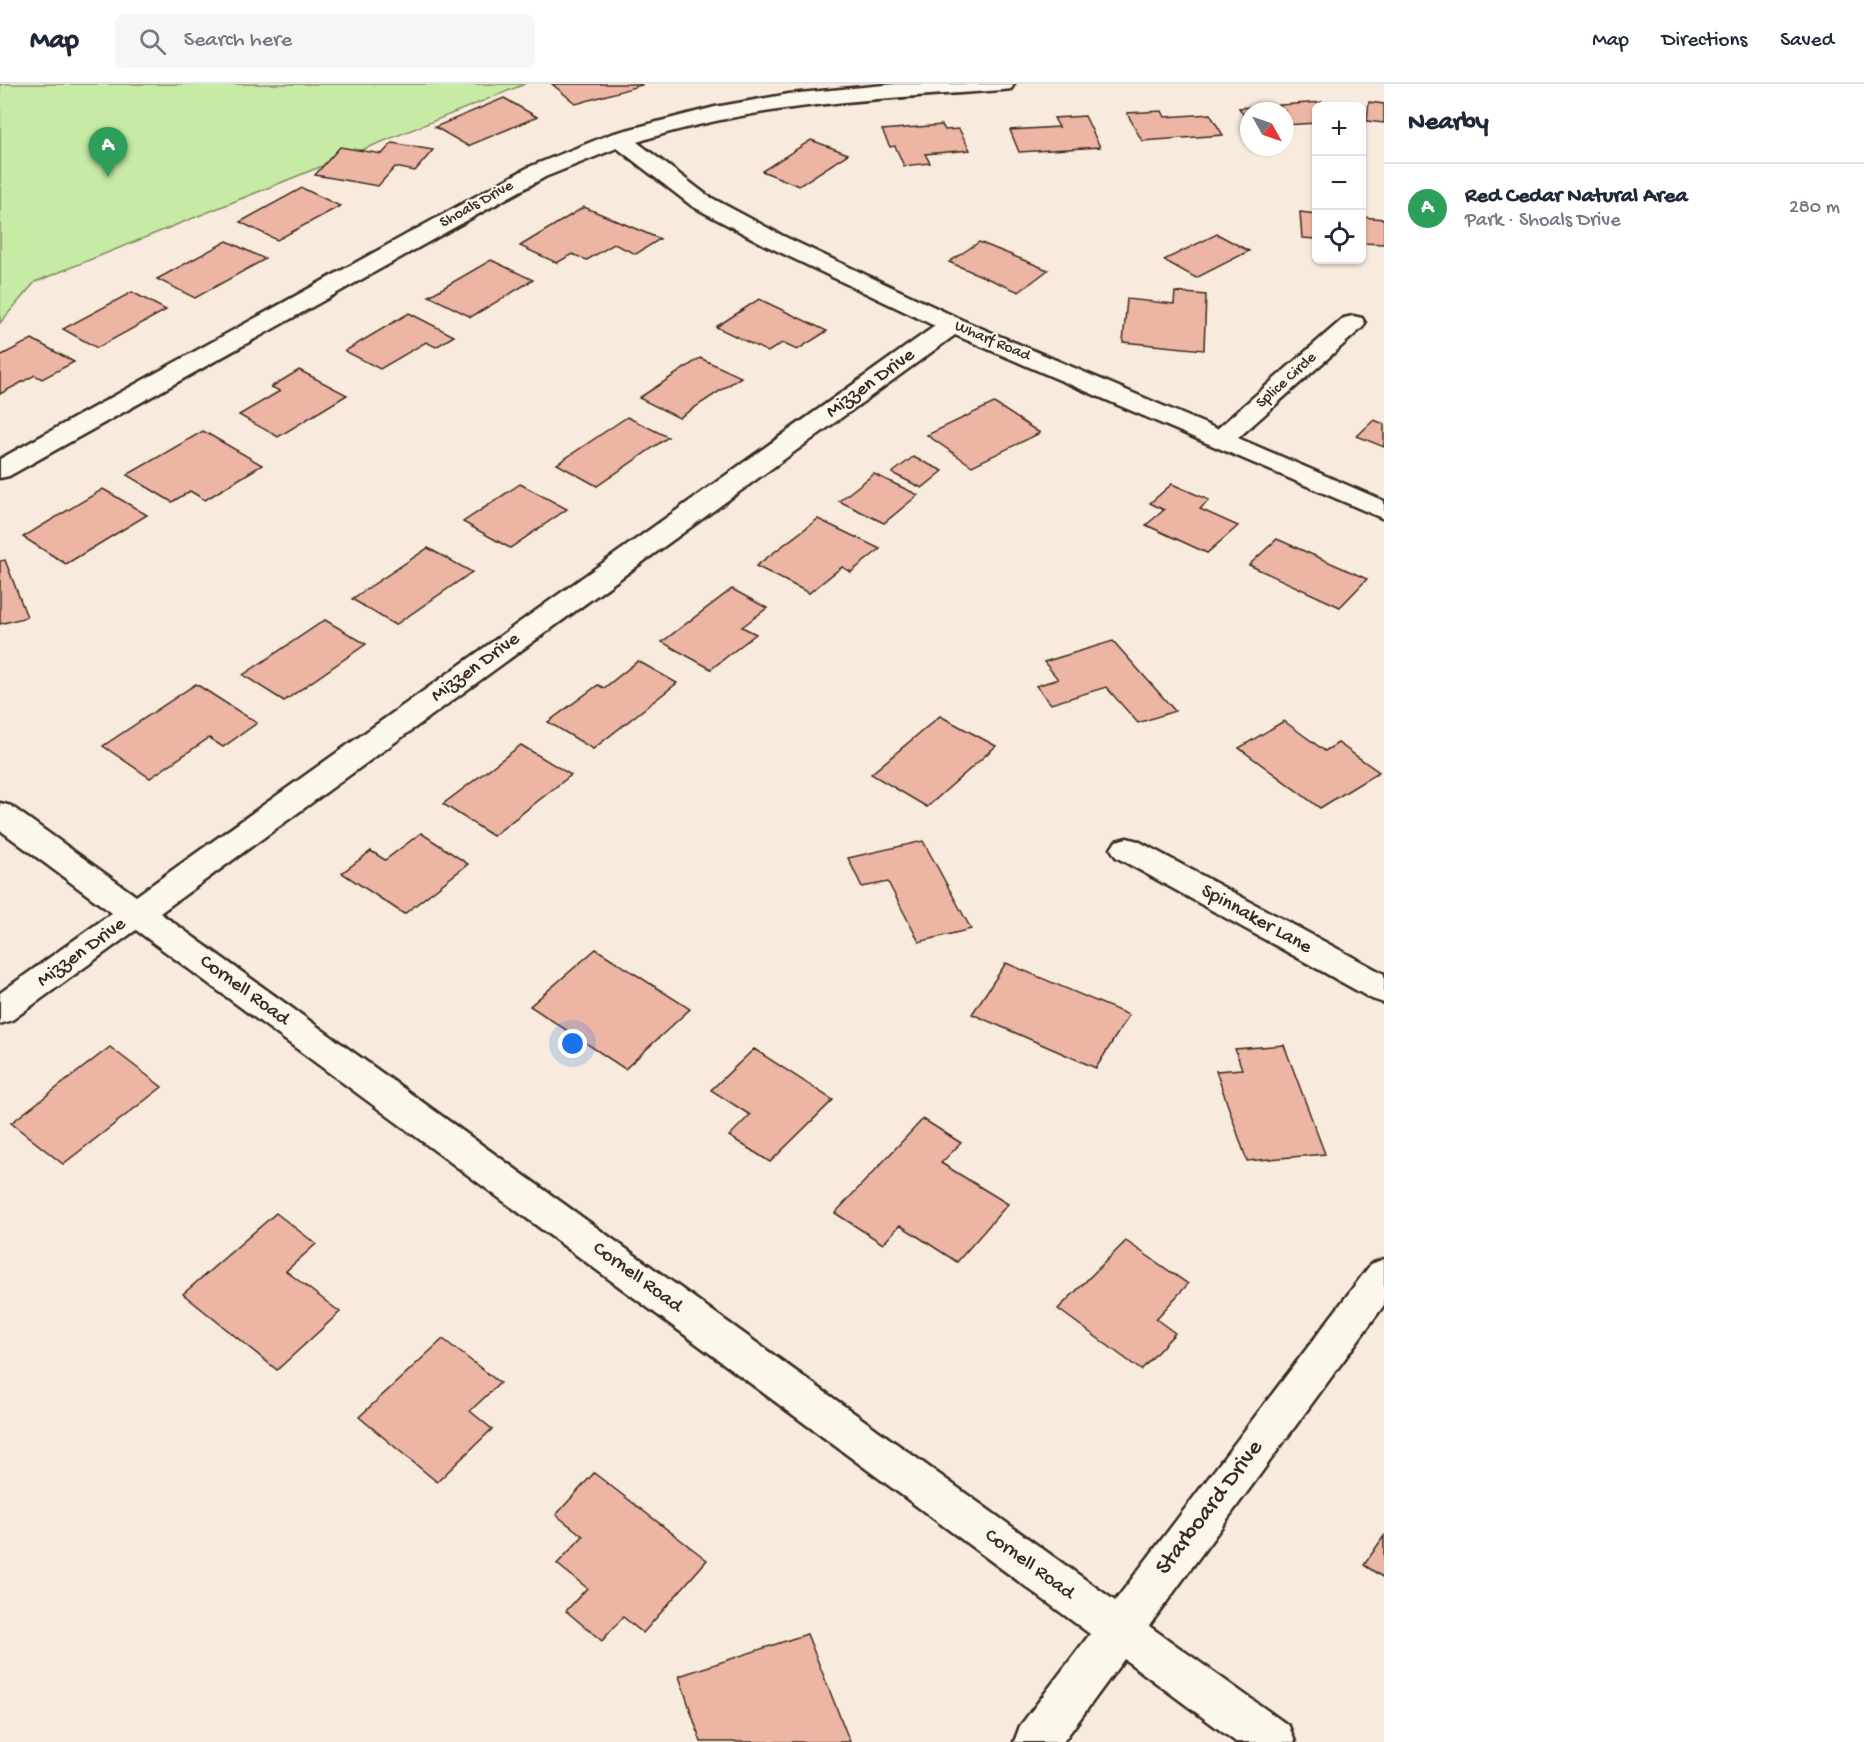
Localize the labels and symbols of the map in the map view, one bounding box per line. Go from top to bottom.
north arrow [1240,102,1294,156]
pin: A [88,128,128,177]
street label: Shoals Drive [437,177,518,233]
street label: Wharf Road [951,318,1034,367]
street label: Mizzen Drive [822,344,920,424]
street label: Splice Circle [1253,348,1322,413]
street label: Mizzen Drive [427,628,525,708]
street label: Spinnaker Lane [1197,880,1316,960]
street label: Mizzen Drive [33,913,131,993]
street label: Cornell Road [195,951,295,1033]
your location [558,1029,587,1058]
street label: Cornell Road [588,1238,688,1320]
street label: Starboard Drive [1150,1434,1271,1581]
street label: Cornell Road [980,1525,1080,1607]

